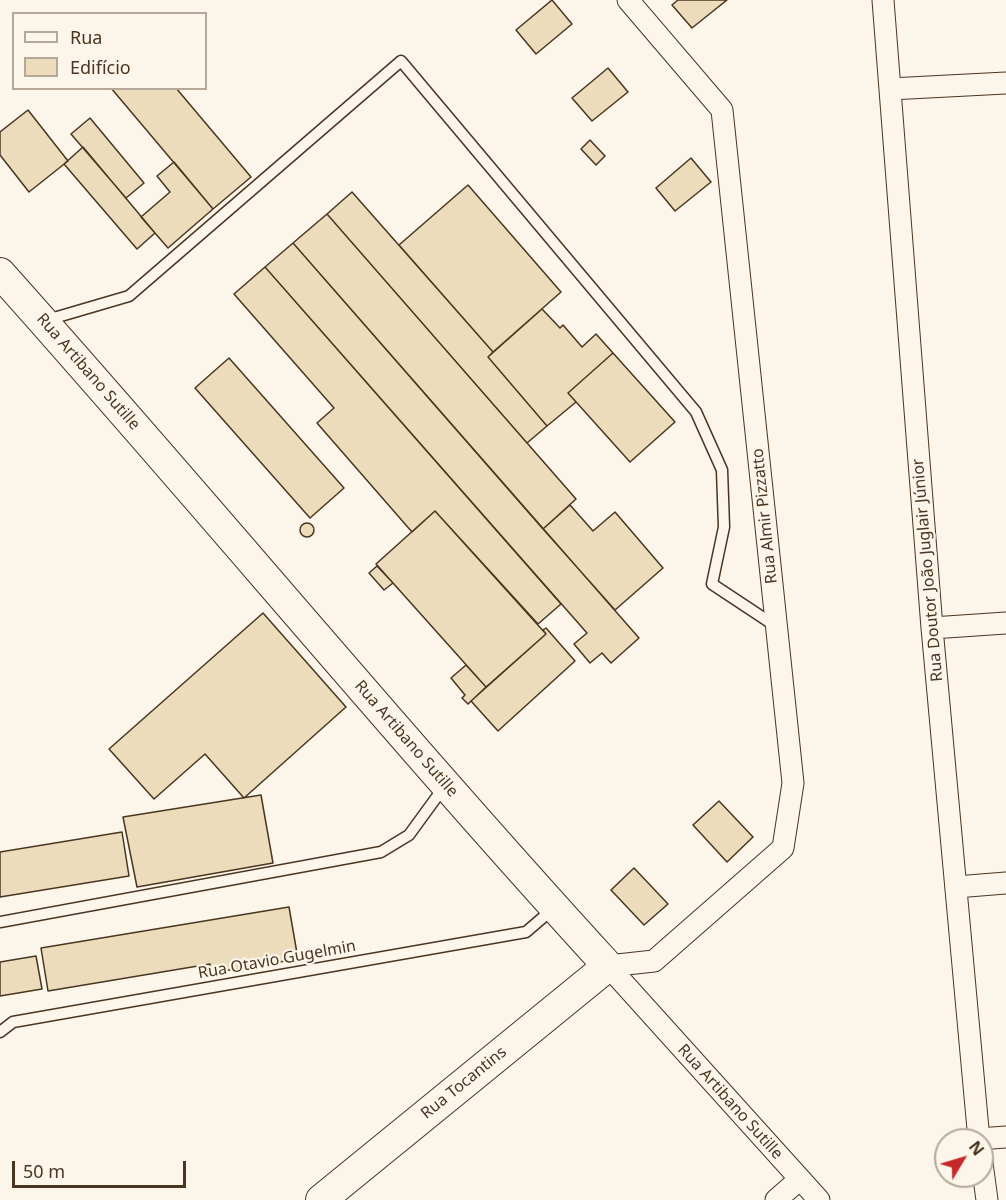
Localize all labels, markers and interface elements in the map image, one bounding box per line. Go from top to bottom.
legend [12,12,207,90]
text: Rua [70,25,102,49]
text: Edifício [70,55,131,79]
street label: Rua Artibano Sutille [32,310,144,434]
street label: Rua Almir Pizzatto [748,447,782,585]
street label: Rua Doutor João Juglair Júnior [909,458,947,682]
street label: Rua Artibano Sutille [350,677,462,801]
street label: Rua Otavio Gugelmin [197,937,357,983]
street label: Rua Artibano Sutille [673,1041,787,1163]
street label: Rua Tocantins [417,1043,511,1123]
north arrow [934,1128,994,1188]
text: N [964,1136,989,1160]
scale bar [15,1149,189,1187]
text: 50 m [23,1159,65,1183]

